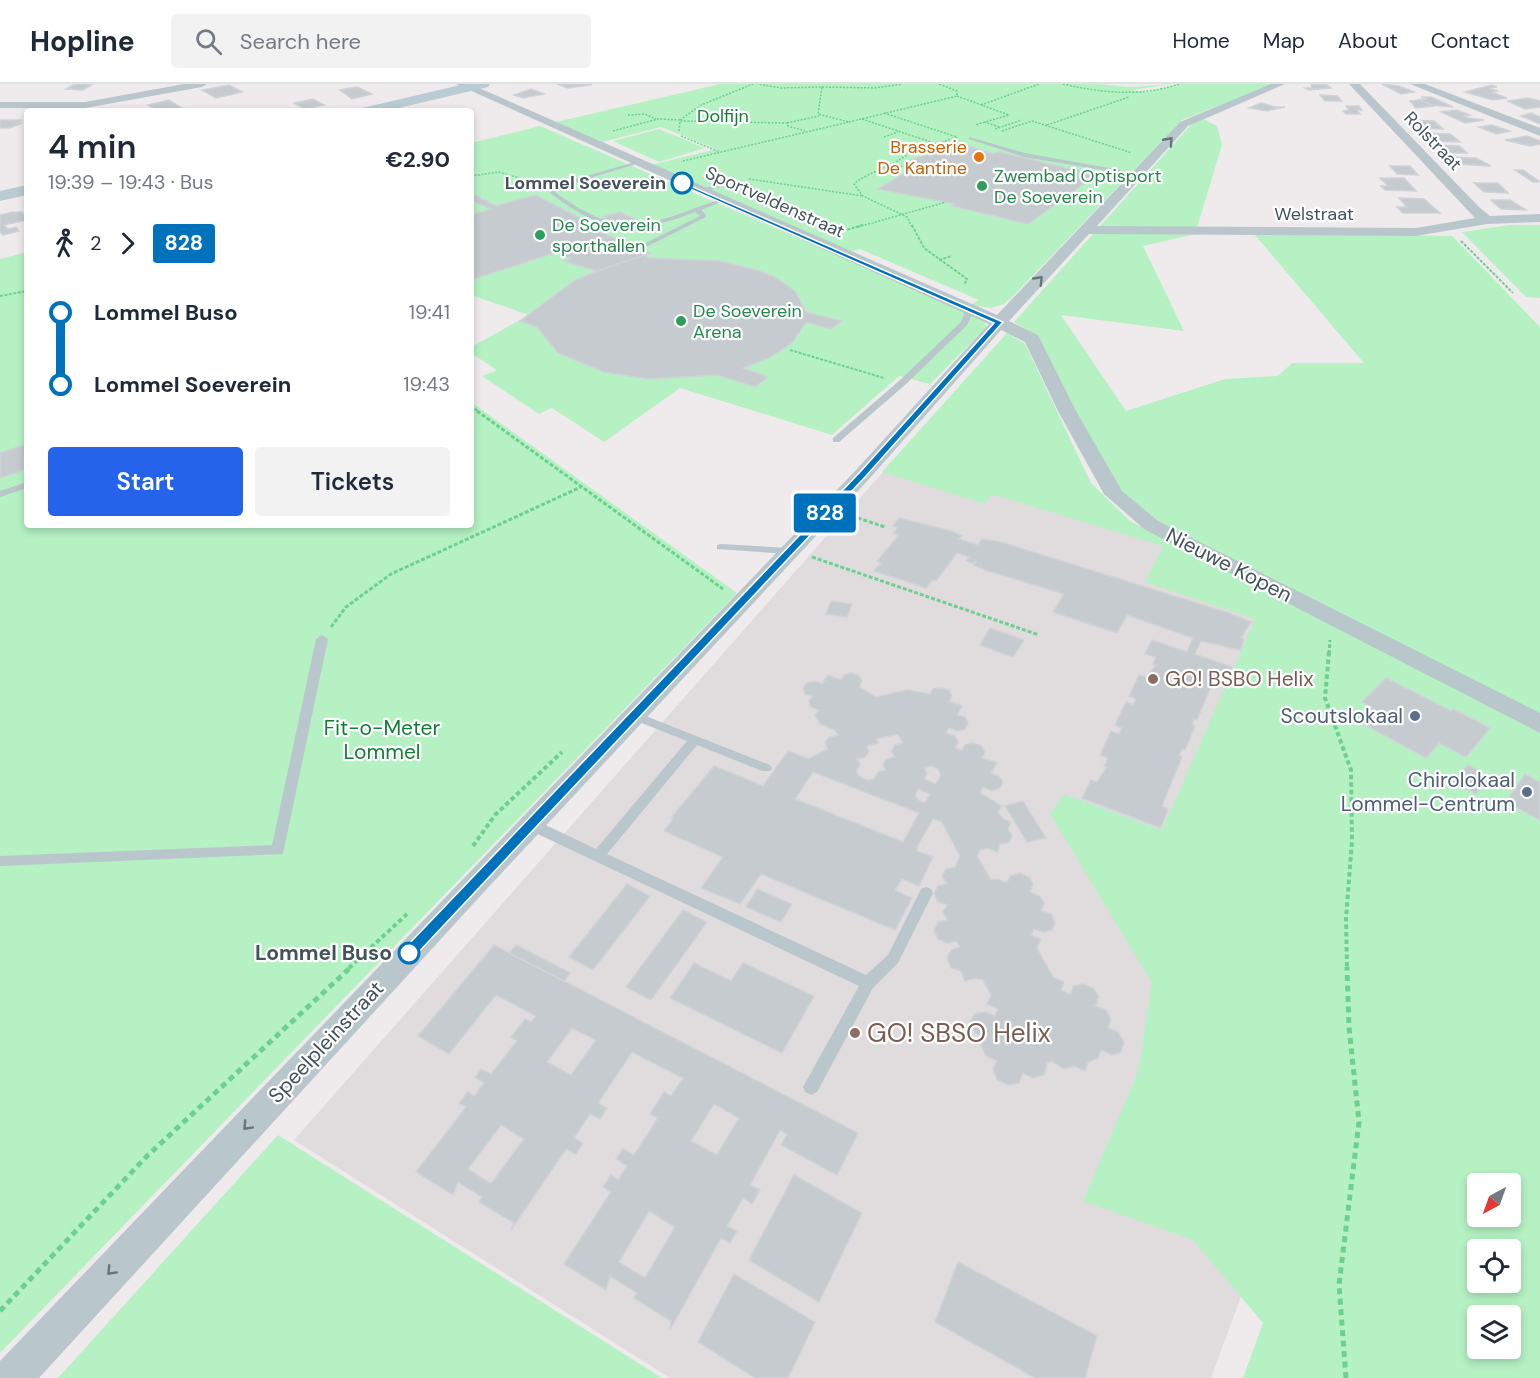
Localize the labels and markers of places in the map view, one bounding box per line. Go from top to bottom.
place label: Brasserie De Kantine [877,135,967,180]
marker: Brasserie De Kantine [972,150,986,164]
place label: Zwembad Optisport De Soeverein [994,164,1161,209]
place label: Lommel Soeverein [505,171,666,195]
marker: Lommel Soeverein [671,172,693,194]
marker: Zwembad Optisport De Soeverein [975,179,989,193]
place label: De Soeverein sporthallen [552,213,661,258]
marker: De Soeverein sporthallen [533,228,547,242]
place label: De Soeverein Arena [693,299,802,344]
marker: De Soeverein Arena [674,314,688,328]
place label: GO! BSBO Helix [1165,665,1314,693]
marker: GO! BSBO Helix [1146,672,1160,686]
place label: Scoutslokaal [1280,702,1403,730]
marker: Scoutslokaal [1408,709,1422,723]
place label: Chirolokaal Lommel-Centrum [1341,766,1515,818]
marker: Chirolokaal Lommel-Centrum [1520,785,1534,799]
place label: Lommel Buso [255,939,392,967]
marker: Lommel Buso [398,942,420,964]
place label: GO! SBSO Helix [867,1016,1051,1050]
marker: GO! SBSO Helix [848,1026,862,1040]

